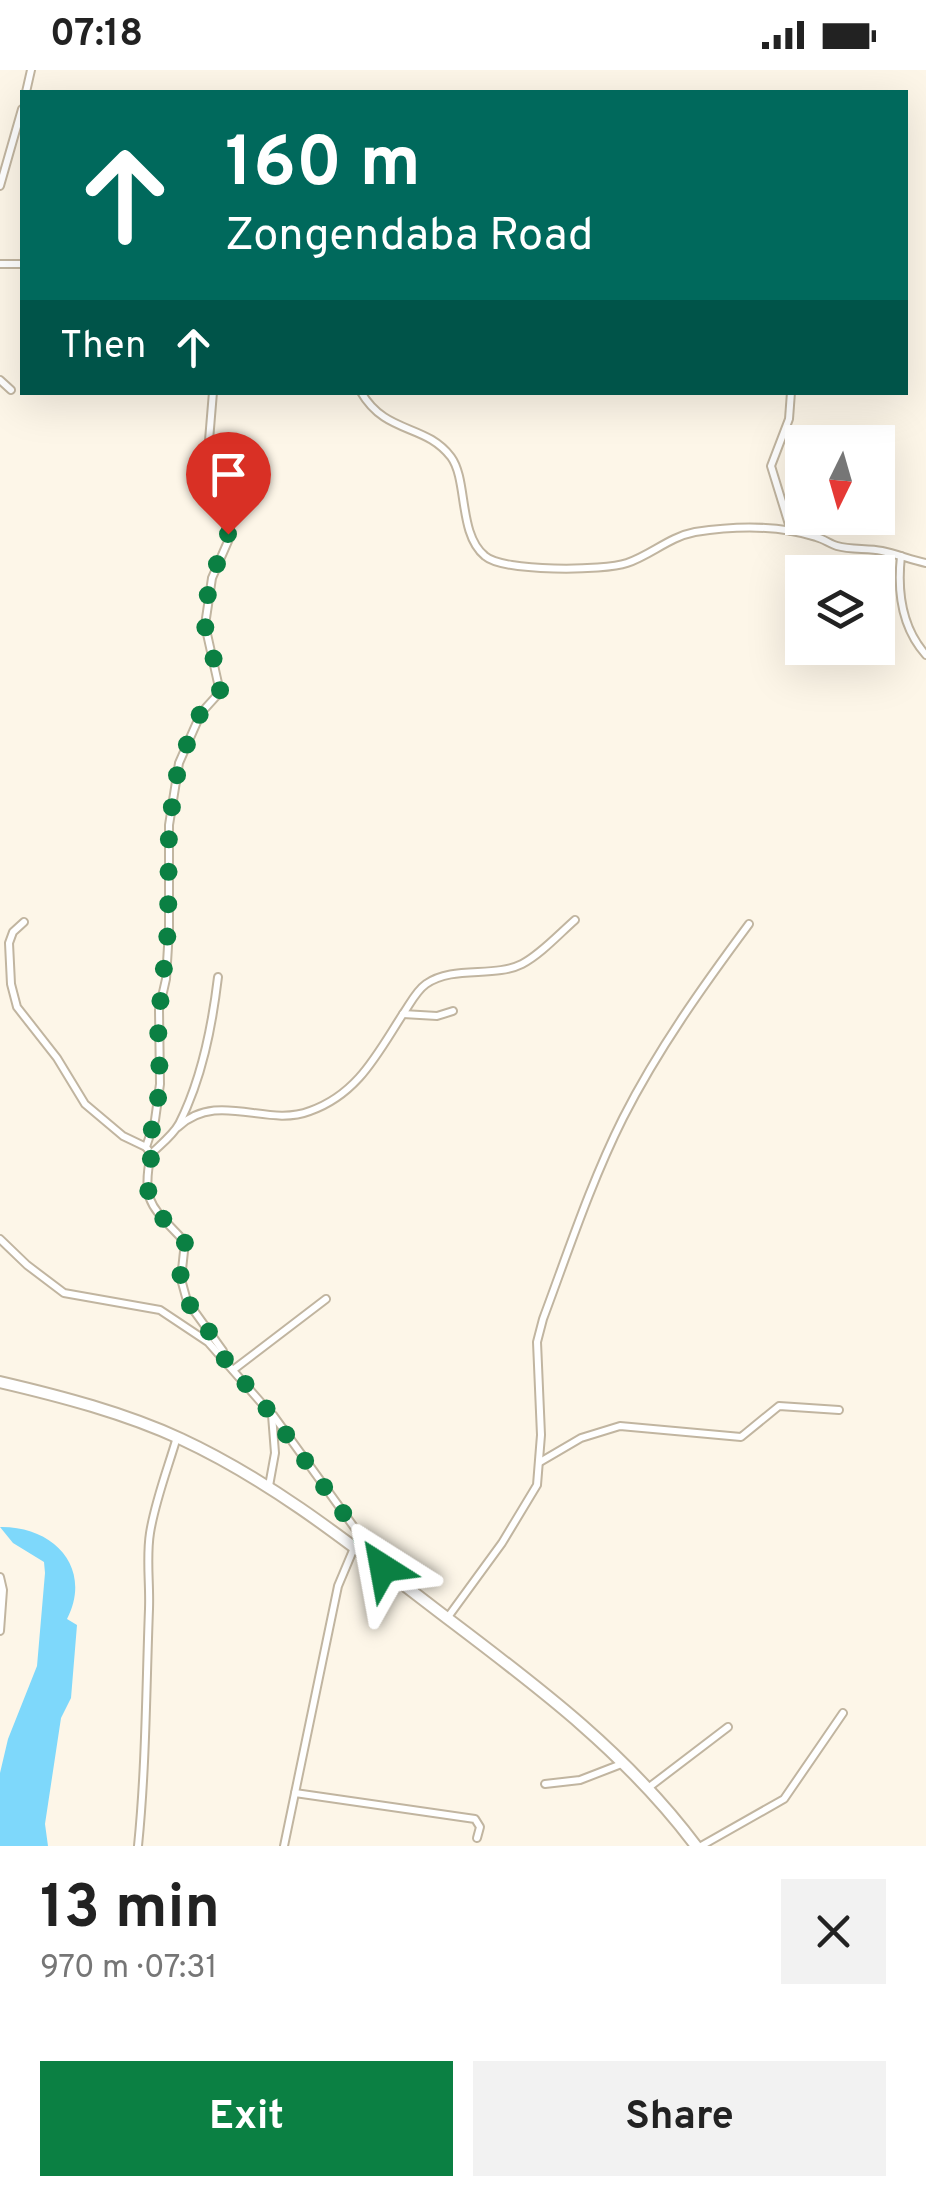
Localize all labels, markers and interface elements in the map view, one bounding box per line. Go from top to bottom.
text: 07:18 [50,11,143,60]
text: 160 m [225,122,421,211]
icon: ahead [60,130,190,260]
text: Zongendaba Road [225,209,593,266]
icon: ahead [166,320,221,375]
text: Then [60,323,146,372]
north arrow [785,425,895,535]
map controls [785,425,895,665]
pin [186,432,271,535]
icon: arrive [201,447,256,502]
button: layers [785,555,895,665]
position arrow [331,1516,435,1620]
text: 13 min [40,1873,220,1949]
button: close [781,1879,886,1984]
text: 970 m · 07:31 [40,1949,217,1989]
button: Exit [40,2061,453,2176]
button: Share [473,2061,886,2176]

